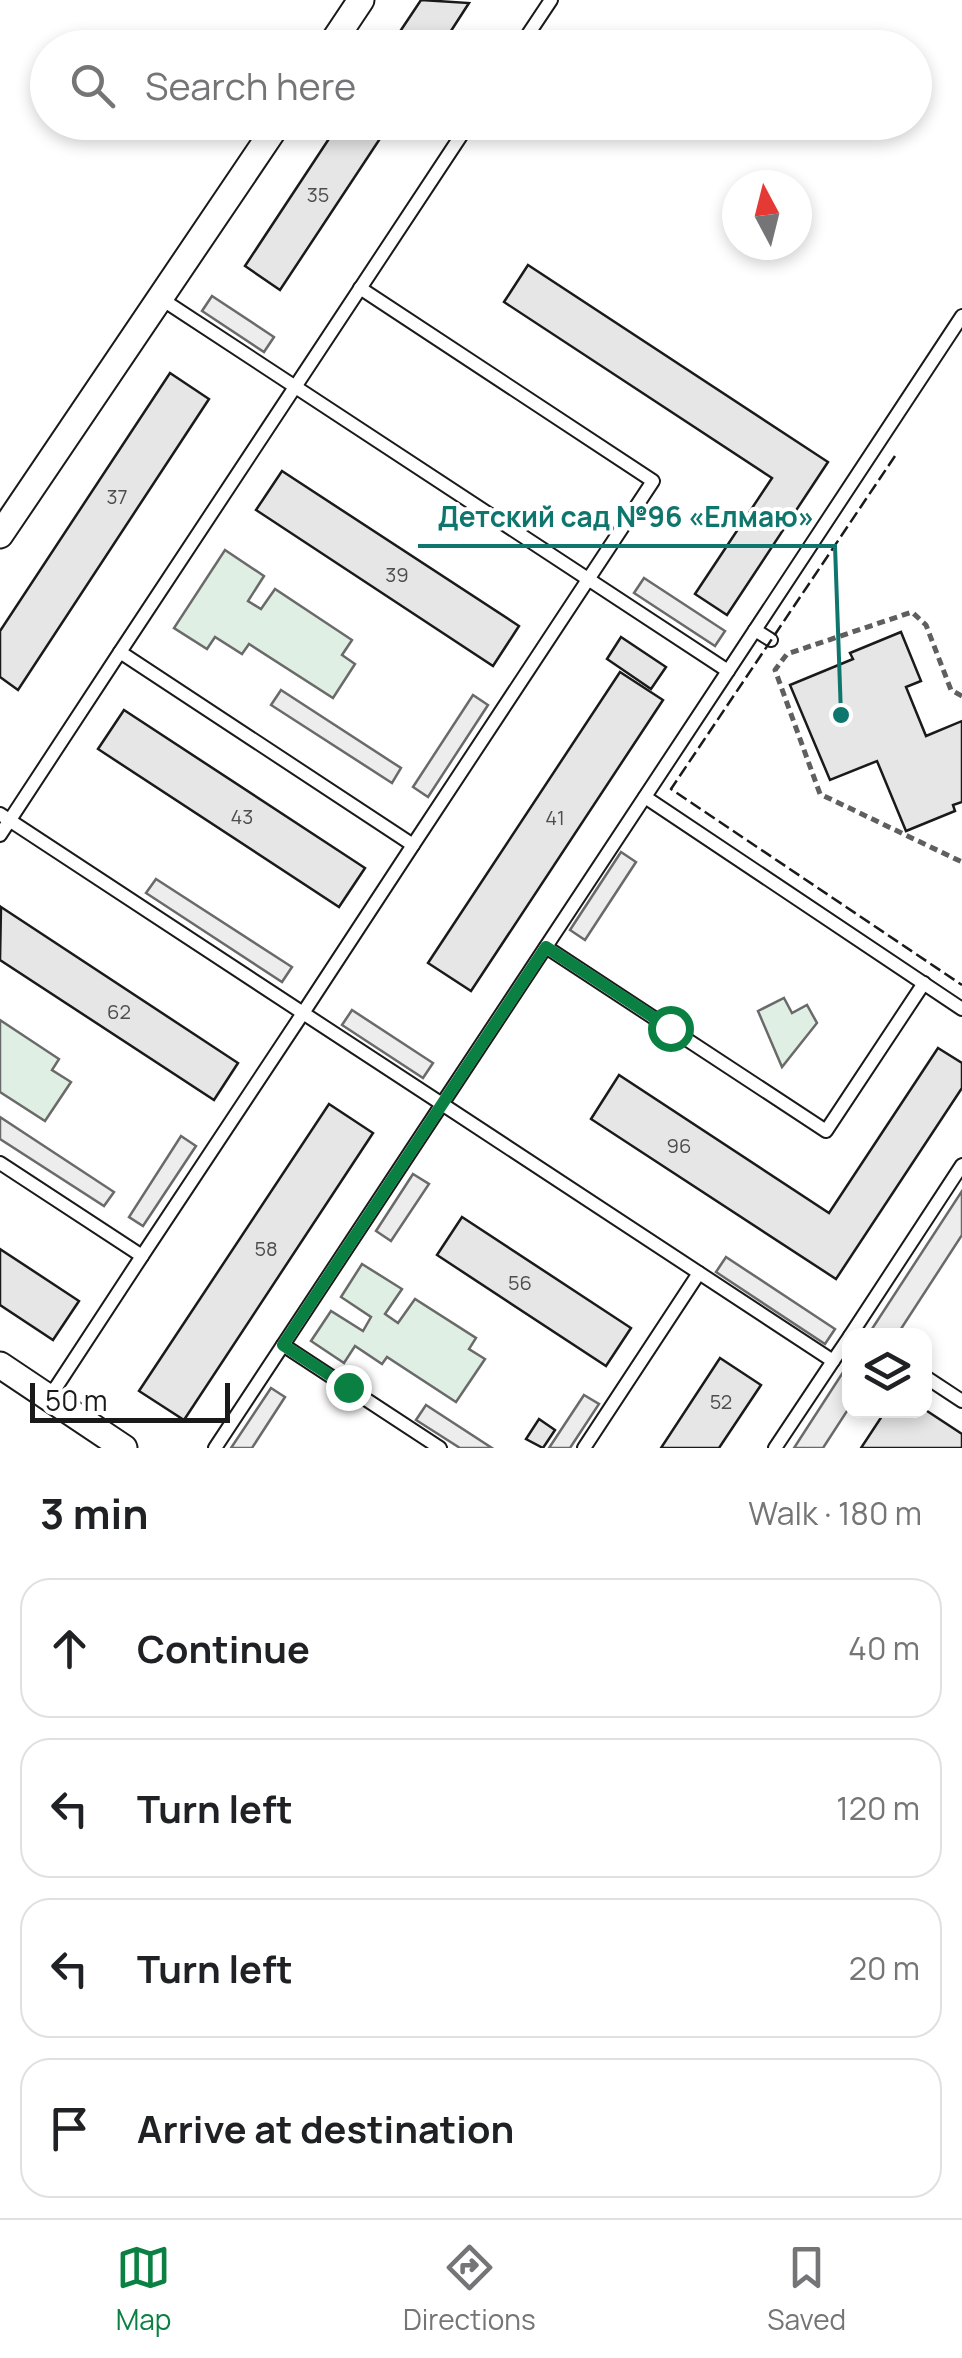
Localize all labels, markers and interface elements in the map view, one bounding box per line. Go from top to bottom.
search box [30,30,932,140]
icon: search [65,58,120,113]
text: Search here [145,59,356,111]
north arrow [722,170,812,260]
house number: 35 [307,181,329,208]
house number: 37 [106,483,128,510]
callout: Детский сад №96 «Елмаю» [418,488,835,546]
text: Детский сад №96 «Елмаю» [438,497,814,535]
house number: 39 [385,561,409,588]
house number: 43 [231,803,253,830]
house number: 41 [545,804,565,831]
house number: 62 [107,998,131,1025]
route start [648,1006,694,1052]
house number: 96 [667,1132,691,1159]
house number: 58 [254,1235,278,1262]
house number: 56 [508,1269,532,1296]
map controls [842,1328,932,1418]
button: layers [842,1328,932,1418]
route end [326,1365,372,1411]
scale bar [30,1378,230,1422]
text: 50 m [45,1381,108,1419]
house number: 52 [710,1388,732,1415]
text: 3 min [40,1484,149,1542]
text: Walk · 180 m [748,1491,922,1535]
icon: ahead [42,1621,97,1676]
text: Continue [137,1622,310,1674]
text: 40 m [848,1626,920,1670]
icon: left [42,1781,97,1836]
text: Turn left [137,1782,293,1834]
text: 120 m [836,1786,920,1830]
icon: left [42,1941,97,1996]
text: Turn left [137,1942,293,1994]
text: 20 m [849,1946,920,1990]
icon: arrive [42,2101,97,2156]
text: Arrive at destination [137,2102,514,2154]
tab: Map [116,2240,171,2338]
tab: Directions [403,2240,536,2338]
tab: Saved [767,2240,846,2338]

